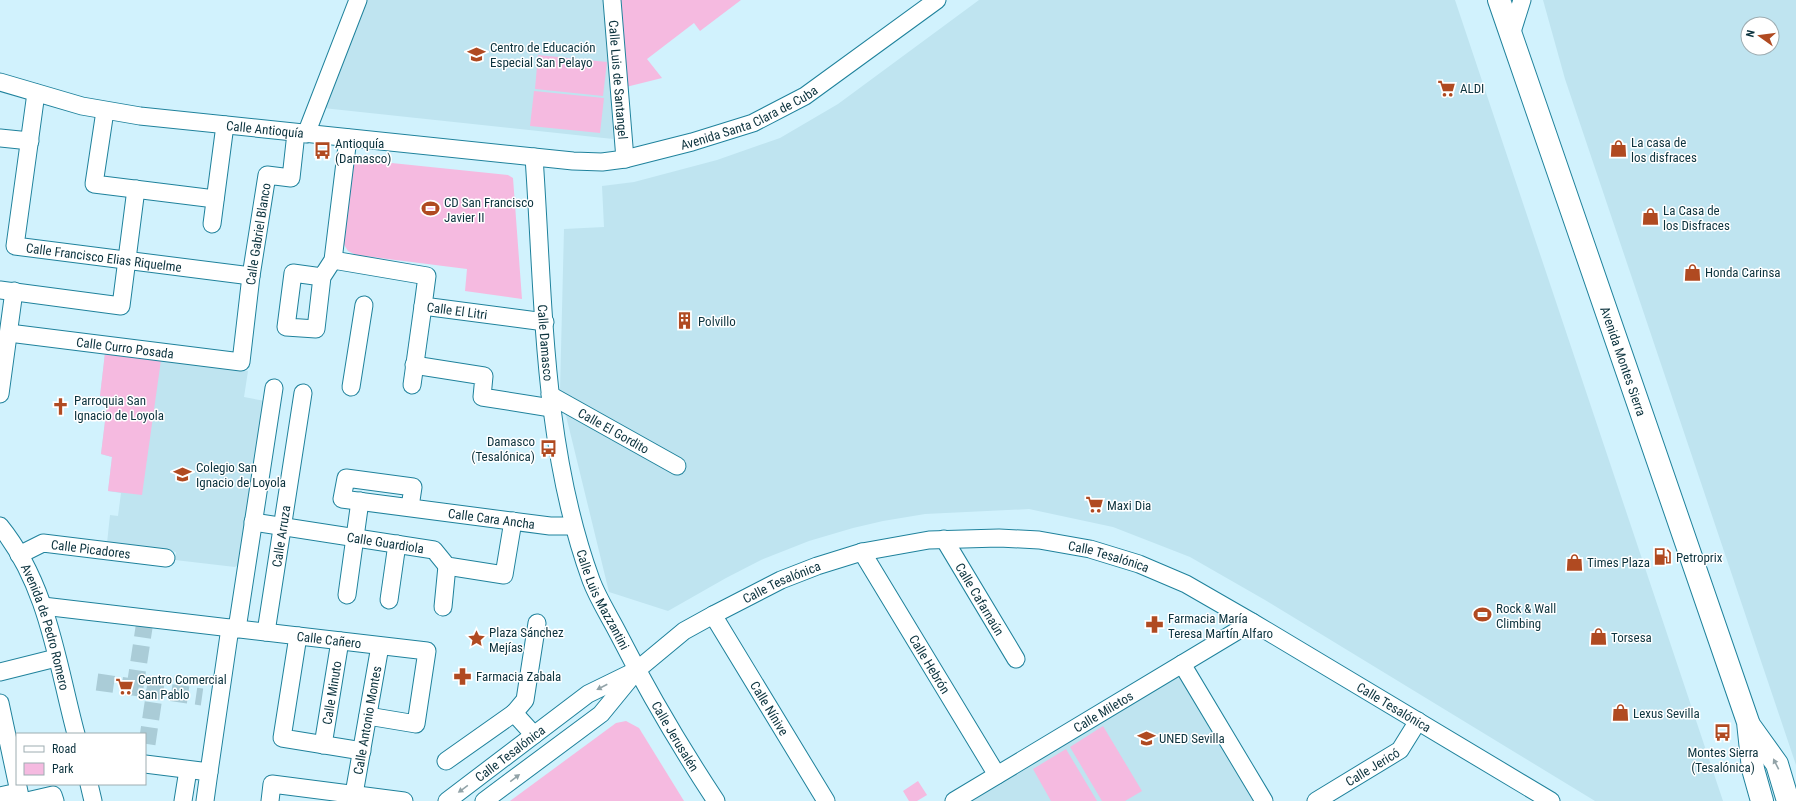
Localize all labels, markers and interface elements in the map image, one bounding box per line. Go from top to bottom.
north arrow [1740,16,1780,56]
street label: Calle Luis de Santangel [606,20,631,140]
text: N [1744,29,1758,39]
place label: Centro de Educación Especial San Pelayo [490,40,596,70]
school or university icon: Centro de Educación Especial San Pelayo [467,44,487,64]
supermarket icon: ALDI [1437,78,1457,98]
place label: ALDI [1460,81,1484,96]
street label: Avenida Santa Clara de Cuba [679,82,820,152]
street label: Calle Antioquía [225,118,305,140]
place label: La casa de los disfraces [1631,135,1697,165]
place label: Antioquía (Damasco) [335,136,391,166]
shop icon: La casa de los disfraces [1608,139,1628,159]
bus stop icon: Antioquía (Damasco) [312,140,332,160]
street label: Calle Gabriel Blanco [243,182,273,286]
place label: CD San Francisco Javier II [444,195,534,225]
sports icon: CD San Francisco Javier II [421,199,441,219]
place label: La Casa de los Disfraces [1663,203,1730,233]
shop icon: La Casa de los Disfraces [1640,207,1660,227]
street label: Calle Francisco Elias Riquelme [25,240,183,275]
shop icon: Honda Carinsa [1682,262,1702,282]
place label: Honda Carinsa [1705,265,1781,280]
street label: Calle El Litri [426,299,488,322]
street label: Calle Damasco [535,304,556,382]
street label: Avenida Montes Sierra [1598,304,1649,418]
building icon: Polvillo [675,311,695,331]
place label: Polvillo [698,314,736,329]
street label: Calle Curro Posada [75,334,175,361]
place label: Parroquia San Ignacio de Loyola [74,393,164,423]
church icon: Parroquia San Ignacio de Loyola [51,397,71,417]
street label: Calle El Gordito [576,405,652,456]
place label: Damasco (Tesalónica) [471,434,535,464]
bus stop icon: Damasco (Tesalónica) [538,438,558,458]
place label: Colegio San Ignacio de Loyola [196,460,286,490]
school or university icon: Colegio San Ignacio de Loyola [173,464,193,484]
supermarket icon: Maxi Dia [1084,495,1104,515]
place label: Maxi Dia [1107,498,1151,513]
street label: Calle Arruza [269,504,293,568]
street label: Calle Cara Ancha [447,505,536,531]
street label: Calle Guardiola [346,529,425,556]
street label: Calle Picadores [50,537,131,561]
street label: Calle Tesalónica [1067,538,1152,575]
fuel station icon: Petroprix [1653,547,1673,567]
street label: Calle Luis Mazzantini [574,548,633,652]
place label: Petroprix [1676,550,1723,565]
shop icon: Times Plaza [1564,552,1584,572]
place label: Times Plaza [1587,555,1650,570]
street label: Calle Tesalónica [740,558,822,606]
street label: Calle Cafarnaún [953,560,1007,638]
street label: Avenida de Pedro Romero [18,561,73,692]
place label: Rock & Wall Climbing [1496,601,1556,631]
sports icon: Rock & Wall Climbing [1473,605,1493,625]
place label: Farmacia María Teresa Martín Alfaro [1168,611,1273,641]
pharmacy icon: Farmacia María Teresa Martín Alfaro [1145,615,1165,635]
place label: Plaza Sánchez Mejías [489,625,564,655]
shop icon: Torsesa [1588,627,1608,647]
street label: Calle Cañero [296,628,362,651]
place icon: Plaza Sánchez Mejías [466,629,486,649]
place label: Torsesa [1611,630,1652,645]
street label: Calle Hebrón [906,632,953,696]
street label: Calle Minuto [319,660,344,726]
street label: Calle Antonio Montes [350,665,384,776]
pharmacy icon: Farmacia Zabala [453,666,473,686]
place label: Farmacia Zabala [476,669,561,684]
place label: Centro Comercial San Pablo [138,672,227,702]
supermarket icon: Centro Comercial San Pablo [115,676,135,696]
street label: Calle Nínive [747,678,792,738]
street label: Calle Tesalónica [1354,679,1434,735]
one-way arrow [596,684,607,690]
street label: Calle Miletos [1071,688,1136,735]
street label: Calle Jerusalén [649,698,702,774]
shop icon: Lexus Sevilla [1610,703,1630,723]
place label: Lexus Sevilla [1633,706,1700,721]
street label: Calle Tesalónica [472,722,548,785]
bus stop icon: Montes Sierra (Tesalónica) [1713,723,1733,743]
school or university icon: UNED Sevilla [1136,728,1156,748]
place label: UNED Sevilla [1159,731,1225,746]
legend [16,733,146,785]
text: Road [52,742,76,756]
street label: Calle Jericó [1343,745,1402,789]
place label: Montes Sierra (Tesalónica) [1687,745,1759,775]
one-way arrow [1773,758,1779,770]
text: Park [52,762,74,776]
one-way arrow [510,774,520,782]
one-way arrow [458,785,469,793]

